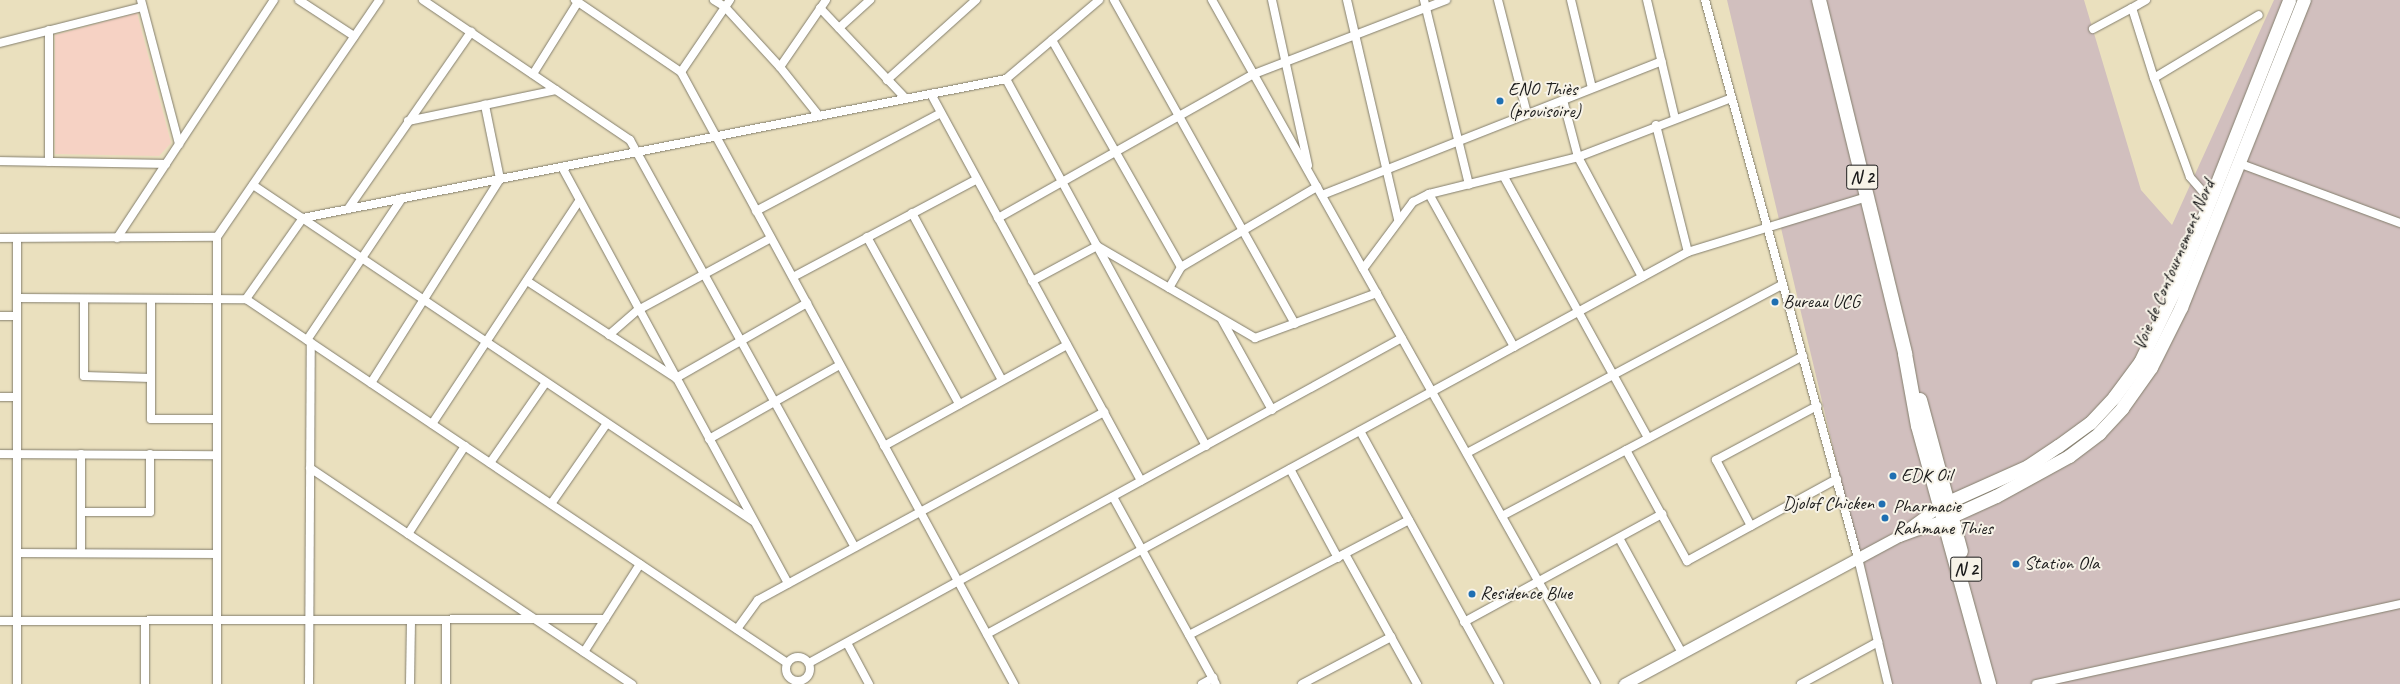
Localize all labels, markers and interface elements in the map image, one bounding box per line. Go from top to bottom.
place label: ENO Thiès (provisoire) [1508,79,1581,123]
marker: ENO Thiès (provisoire) [1495,96,1505,106]
road number: N 2 [1846,161,1878,193]
street label: Voie de Contournement Nord [2128,176,2220,354]
place label: Bureau UCG [1783,291,1860,313]
marker: Bureau UCG [1770,297,1780,307]
place label: EDK Oil [1901,465,1952,487]
marker: EDK Oil [1888,471,1898,481]
place label: Djolof Chicken [1783,493,1874,515]
place label: Pharmacie Rahmane Thies [1893,496,1993,540]
marker: Djolof Chicken [1877,499,1887,509]
marker: Pharmacie Rahmane Thies [1880,513,1890,523]
road number: N 2 [1950,553,1982,585]
place label: Station Ola [2024,553,2099,575]
marker: Station Ola [2011,559,2021,569]
place label: Residence Blue [1480,583,1572,605]
marker: Residence Blue [1467,589,1477,599]

